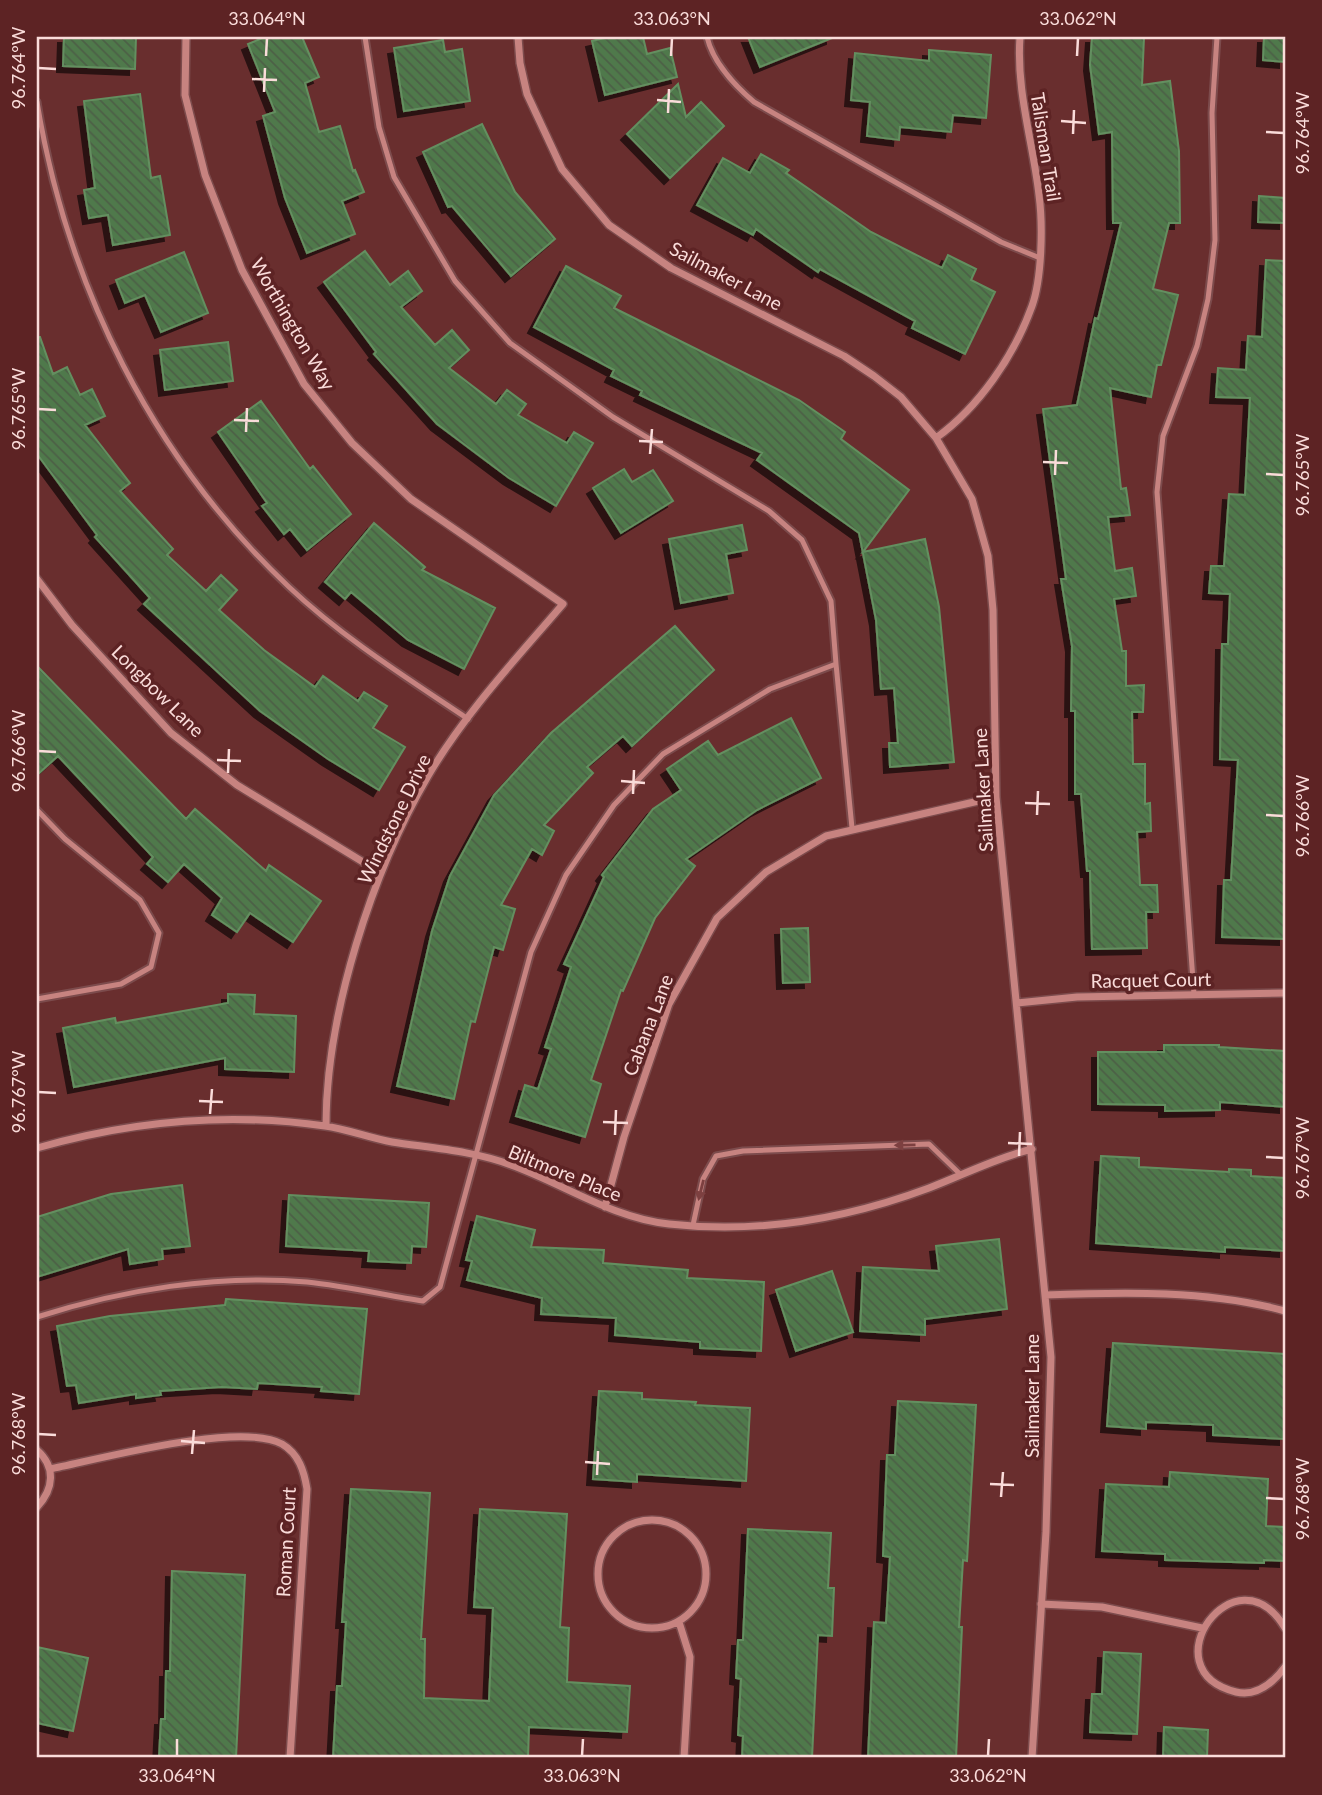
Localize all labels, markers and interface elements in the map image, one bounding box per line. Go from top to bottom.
text: 33.064°N [228,7,306,29]
text: 33.063°N [633,7,711,29]
text: 33.062°N [1039,7,1117,29]
text: 96.764°W [7,26,29,109]
street label: Talisman Trail [1027,91,1066,203]
text: 96.764°W [1291,91,1313,174]
street label: Sailmaker Lane [666,236,786,315]
street label: Worthington Way [246,253,341,394]
text: 96.765°W [7,367,29,450]
text: 96.765°W [1291,433,1313,516]
street label: Longbow Lane [108,640,209,741]
text: 96.766°W [7,709,29,792]
street label: Sailmaker Lane [968,727,997,853]
street label: Windstone Drive [352,750,435,888]
text: 96.766°W [1291,774,1313,857]
street label: Racquet Court [1090,967,1212,992]
street label: Cabana Lane [618,971,677,1079]
text: 96.767°W [7,1050,29,1133]
text: 96.767°W [1291,1116,1313,1199]
street label: Biltmore Place [505,1139,625,1206]
one-way arrow [894,1139,916,1150]
one-way arrow [695,1179,706,1201]
street label: Sailmaker Lane [1020,1334,1043,1458]
text: 96.768°W [7,1392,29,1475]
text: 96.768°W [1291,1457,1313,1540]
street label: Roman Court [271,1486,300,1598]
text: 33.064°N [138,1764,216,1786]
text: 33.063°N [543,1764,621,1786]
text: 33.062°N [949,1764,1027,1786]

